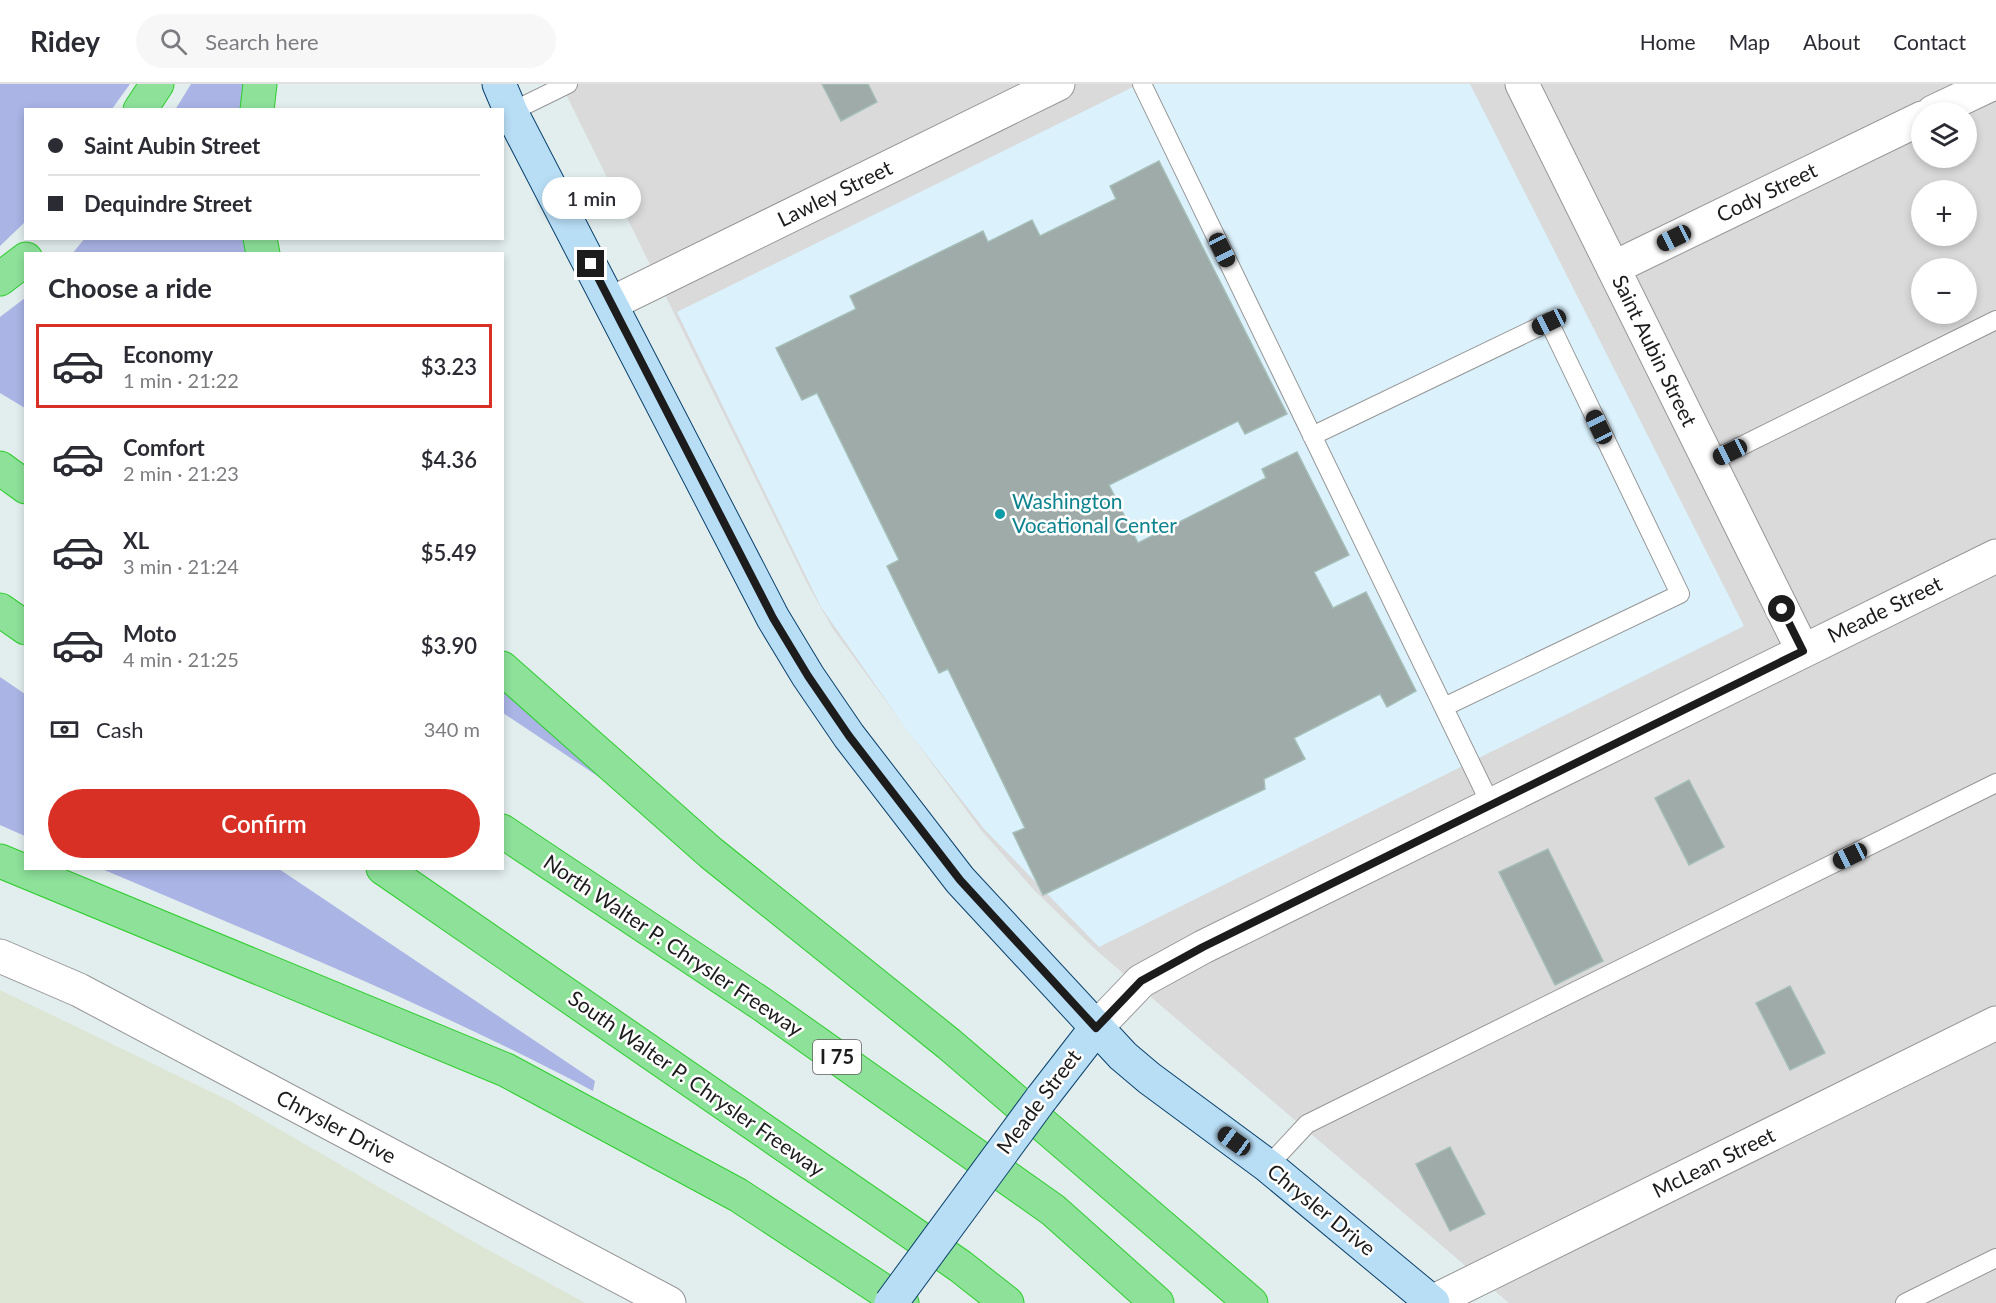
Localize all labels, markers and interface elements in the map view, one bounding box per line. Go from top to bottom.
search box [136,14,556,68]
text: Ridey [30,24,100,58]
icon: search [157,25,190,58]
text: Search here [205,28,319,55]
text: Home [1640,29,1696,54]
text: Map [1729,29,1770,54]
text: About [1803,29,1860,54]
text: Contact [1893,29,1966,54]
map controls [1911,102,1977,324]
button: layers [1911,102,1977,168]
text: Saint Aubin Street [84,132,260,159]
street label: Lawley Street [773,154,896,231]
street label: Cody Street [1712,156,1821,227]
callout: 1 min [542,177,640,219]
button: + [1911,180,1977,246]
text: 1 min [567,186,616,210]
text: Dequindre Street [84,190,252,217]
car [1654,222,1694,254]
car [1206,230,1238,270]
route end [577,250,604,277]
button: − [1911,258,1977,324]
text: Choose a ride [48,271,212,304]
street label: Saint Aubin Street [1608,271,1703,431]
car [1529,306,1569,338]
icon: car [51,339,105,393]
text: Economy [123,341,213,368]
text: $3.23 [421,353,477,380]
text: 1 min · 21:22 [123,368,239,392]
car [1583,407,1615,447]
icon: car [51,432,105,486]
text: Comfort [123,434,205,461]
car [1710,436,1750,468]
text: $4.36 [421,446,477,473]
text: 2 min · 21:23 [123,461,239,485]
place label: Washington Vocational Center [1012,488,1177,537]
marker: Washington Vocational Center [993,507,1007,521]
icon: car [51,525,105,579]
text: XL [123,527,149,554]
text: $5.49 [421,539,477,566]
text: 3 min · 21:24 [123,554,239,578]
street label: Meade Street [1823,570,1946,647]
route start [1768,595,1795,622]
icon: car [51,618,105,672]
text: Moto [123,620,177,647]
text: $3.90 [421,632,477,659]
text: 4 min · 21:25 [123,647,239,671]
icon: cash [48,713,81,746]
text: Cash [96,716,143,743]
text: 340 m [424,717,480,741]
button: Confirm [48,789,480,858]
car [1830,840,1870,872]
street label: North Walter P. Chrysler Freeway [540,849,808,1041]
street label: South Walter P. Chrysler Freeway [564,985,830,1181]
road number: I 75 [813,1040,861,1074]
street label: Meade Street [990,1044,1085,1158]
street label: Chrysler Drive [273,1084,401,1168]
street label: McLean Street [1648,1121,1779,1202]
car [1214,1123,1254,1159]
street label: Chrysler Drive [1263,1158,1381,1260]

